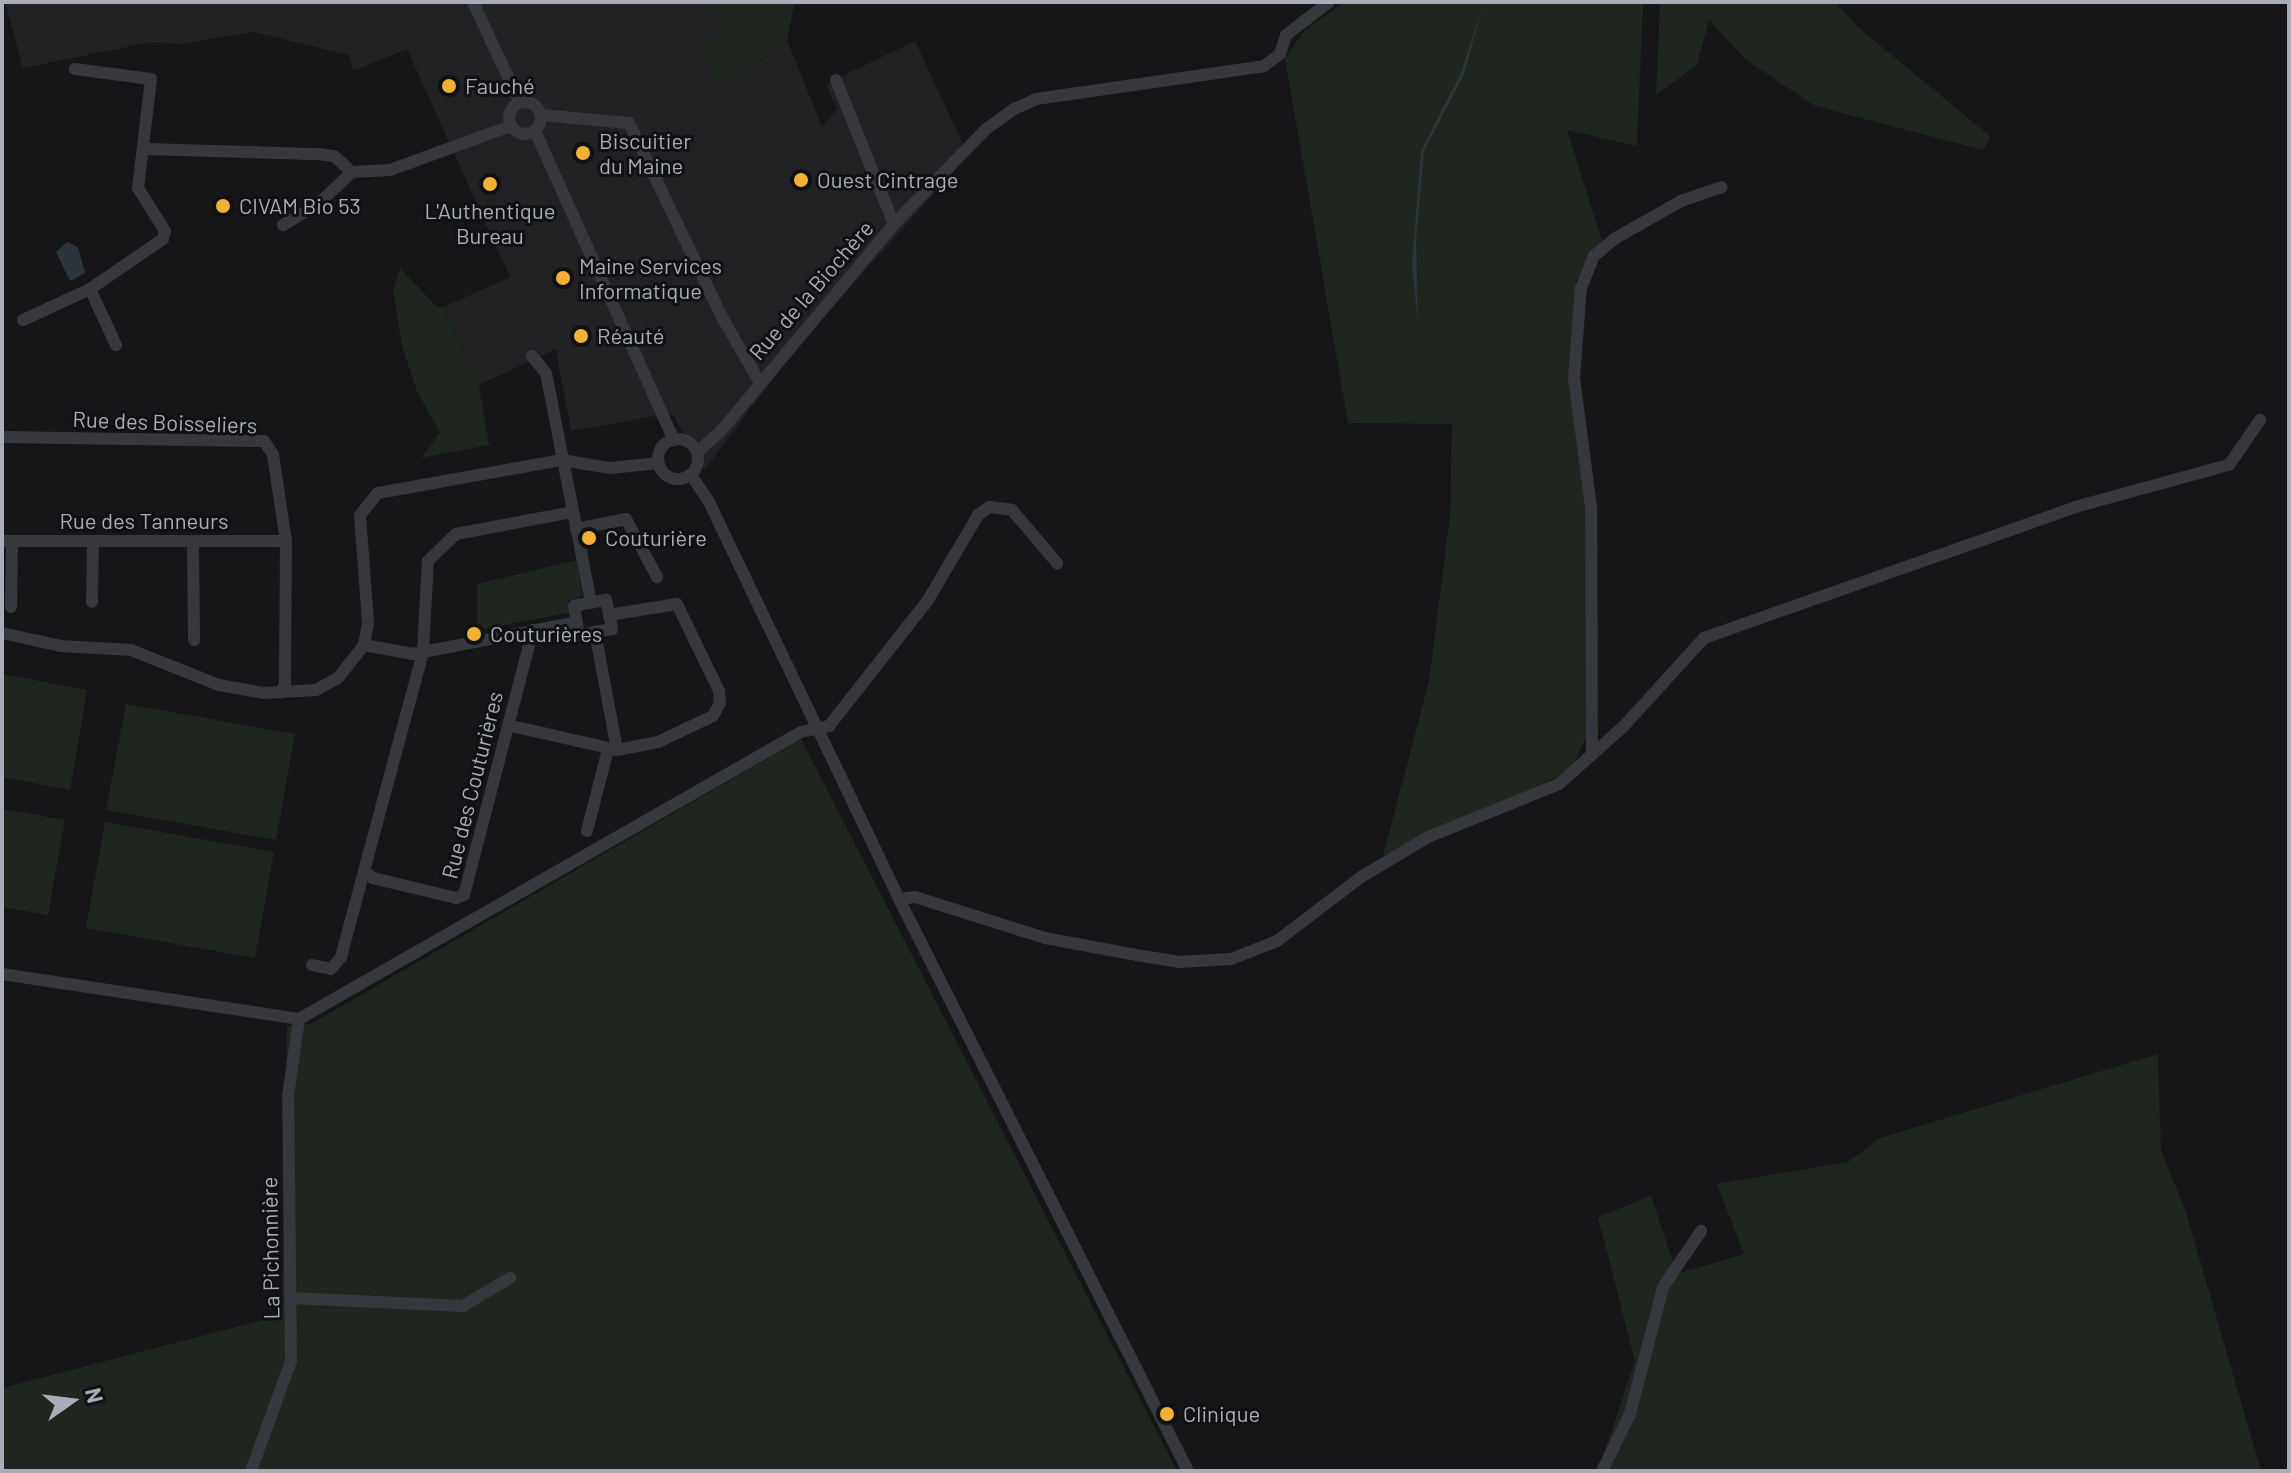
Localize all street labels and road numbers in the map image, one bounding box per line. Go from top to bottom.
street label: Rue de la Biochère [743,215,879,365]
street label: Rue des Boisseliers [72,406,258,438]
street label: Rue des Tanneurs [60,508,228,534]
street label: Rue des Couturières [436,689,508,881]
street label: La Pichonnière [256,1176,284,1320]

